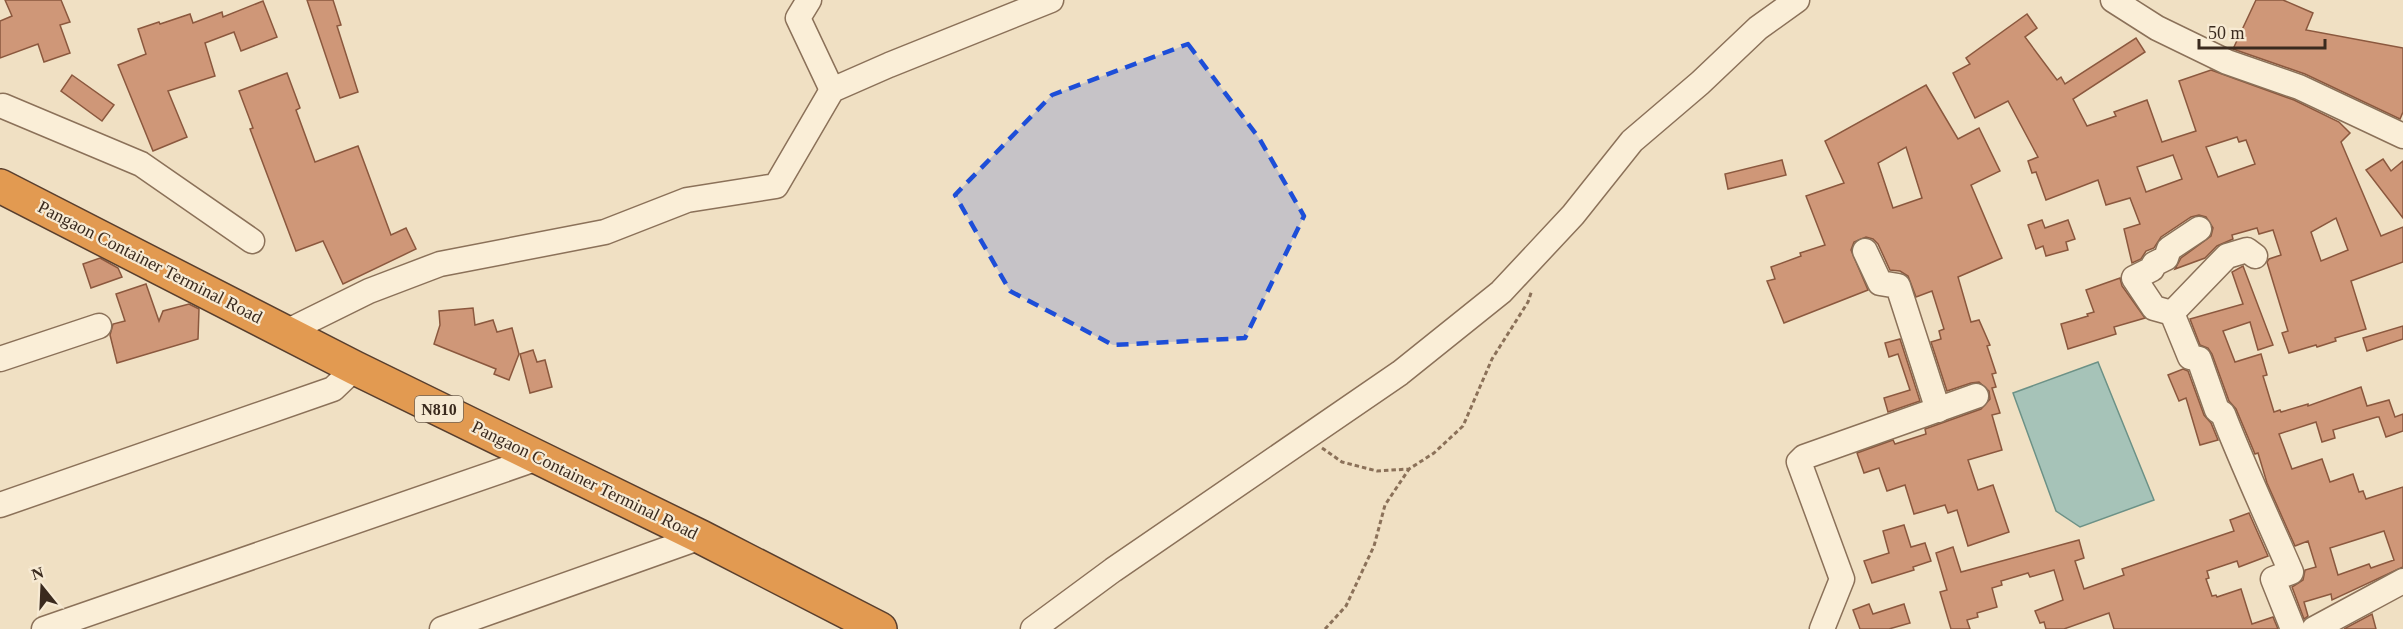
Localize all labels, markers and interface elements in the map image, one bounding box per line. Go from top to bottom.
scale bar [2199,12,2325,50]
text: 50 m [2208,23,2245,43]
street label: Pangaon Container Terminal Road [35,197,265,327]
road number: N810 [415,396,463,422]
street label: Pangaon Container Terminal Road [469,416,701,544]
north arrow [12,557,72,617]
text: N [29,563,46,583]

